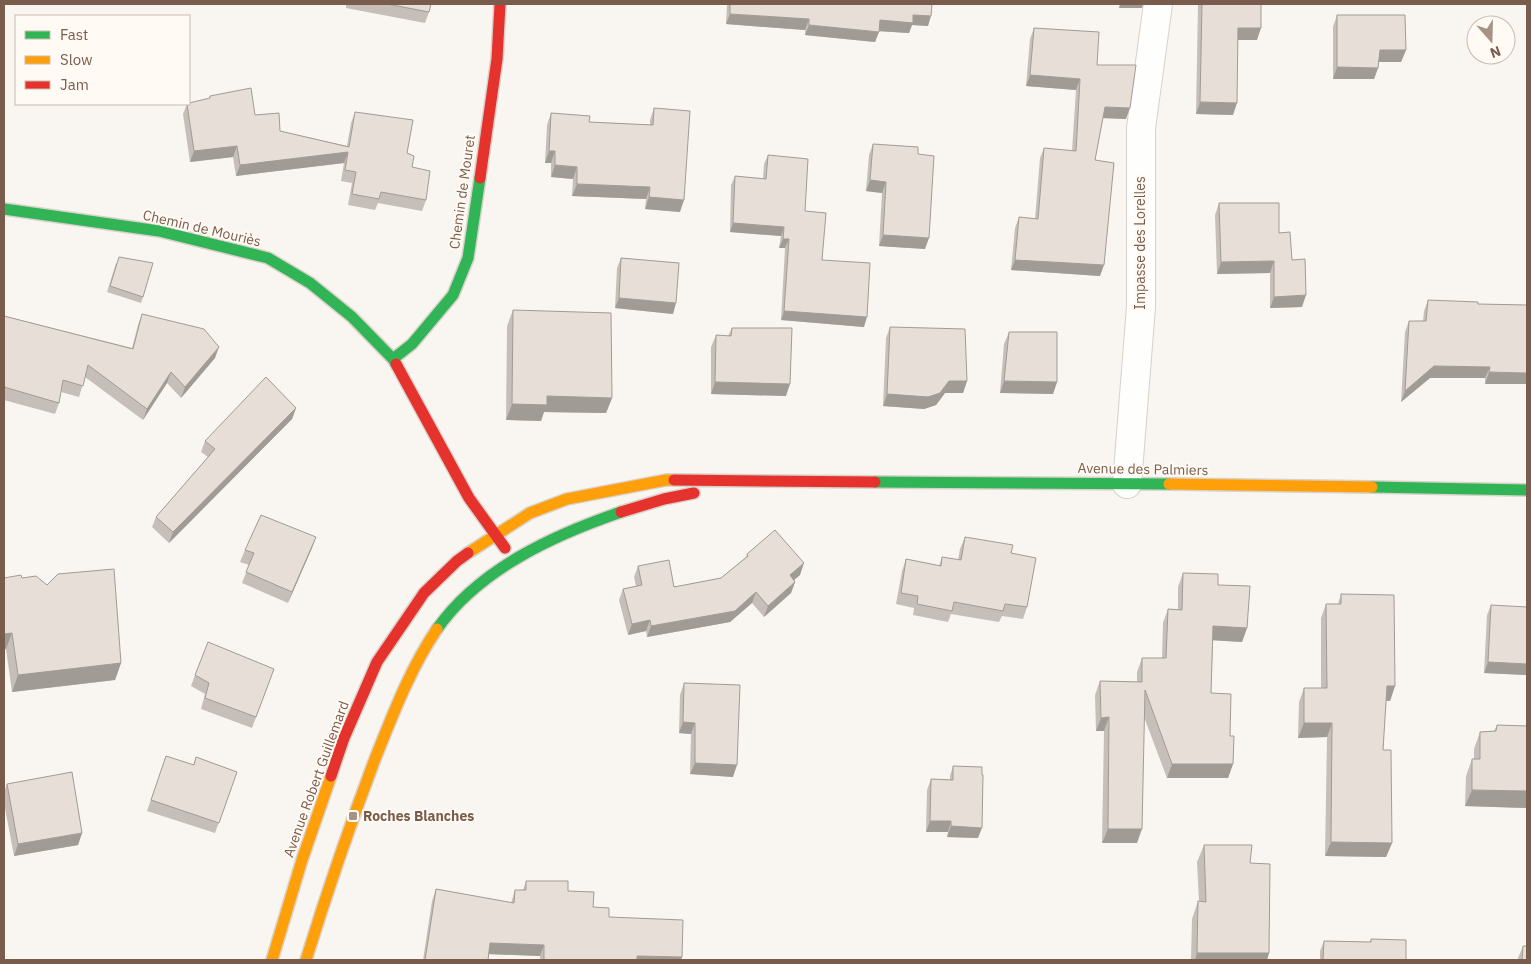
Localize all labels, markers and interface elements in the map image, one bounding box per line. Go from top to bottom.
legend [15,15,190,105]
north arrow [1466,15,1516,65]
text: Fast [60,25,88,44]
text: N [1488,42,1503,62]
text: Slow [60,50,93,69]
text: Jam [60,75,89,94]
street label: Chemin de Mouret [445,134,479,250]
street label: Impasse des Lorelles [1131,176,1149,310]
street label: Chemin de Mouriès [141,206,263,250]
street label: Avenue des Palmiers [1077,459,1209,479]
street label: Avenue Robert Guillemard [279,698,353,860]
place label: Roches Blanches [363,807,474,825]
marker: Roches Blanches [347,810,359,822]

